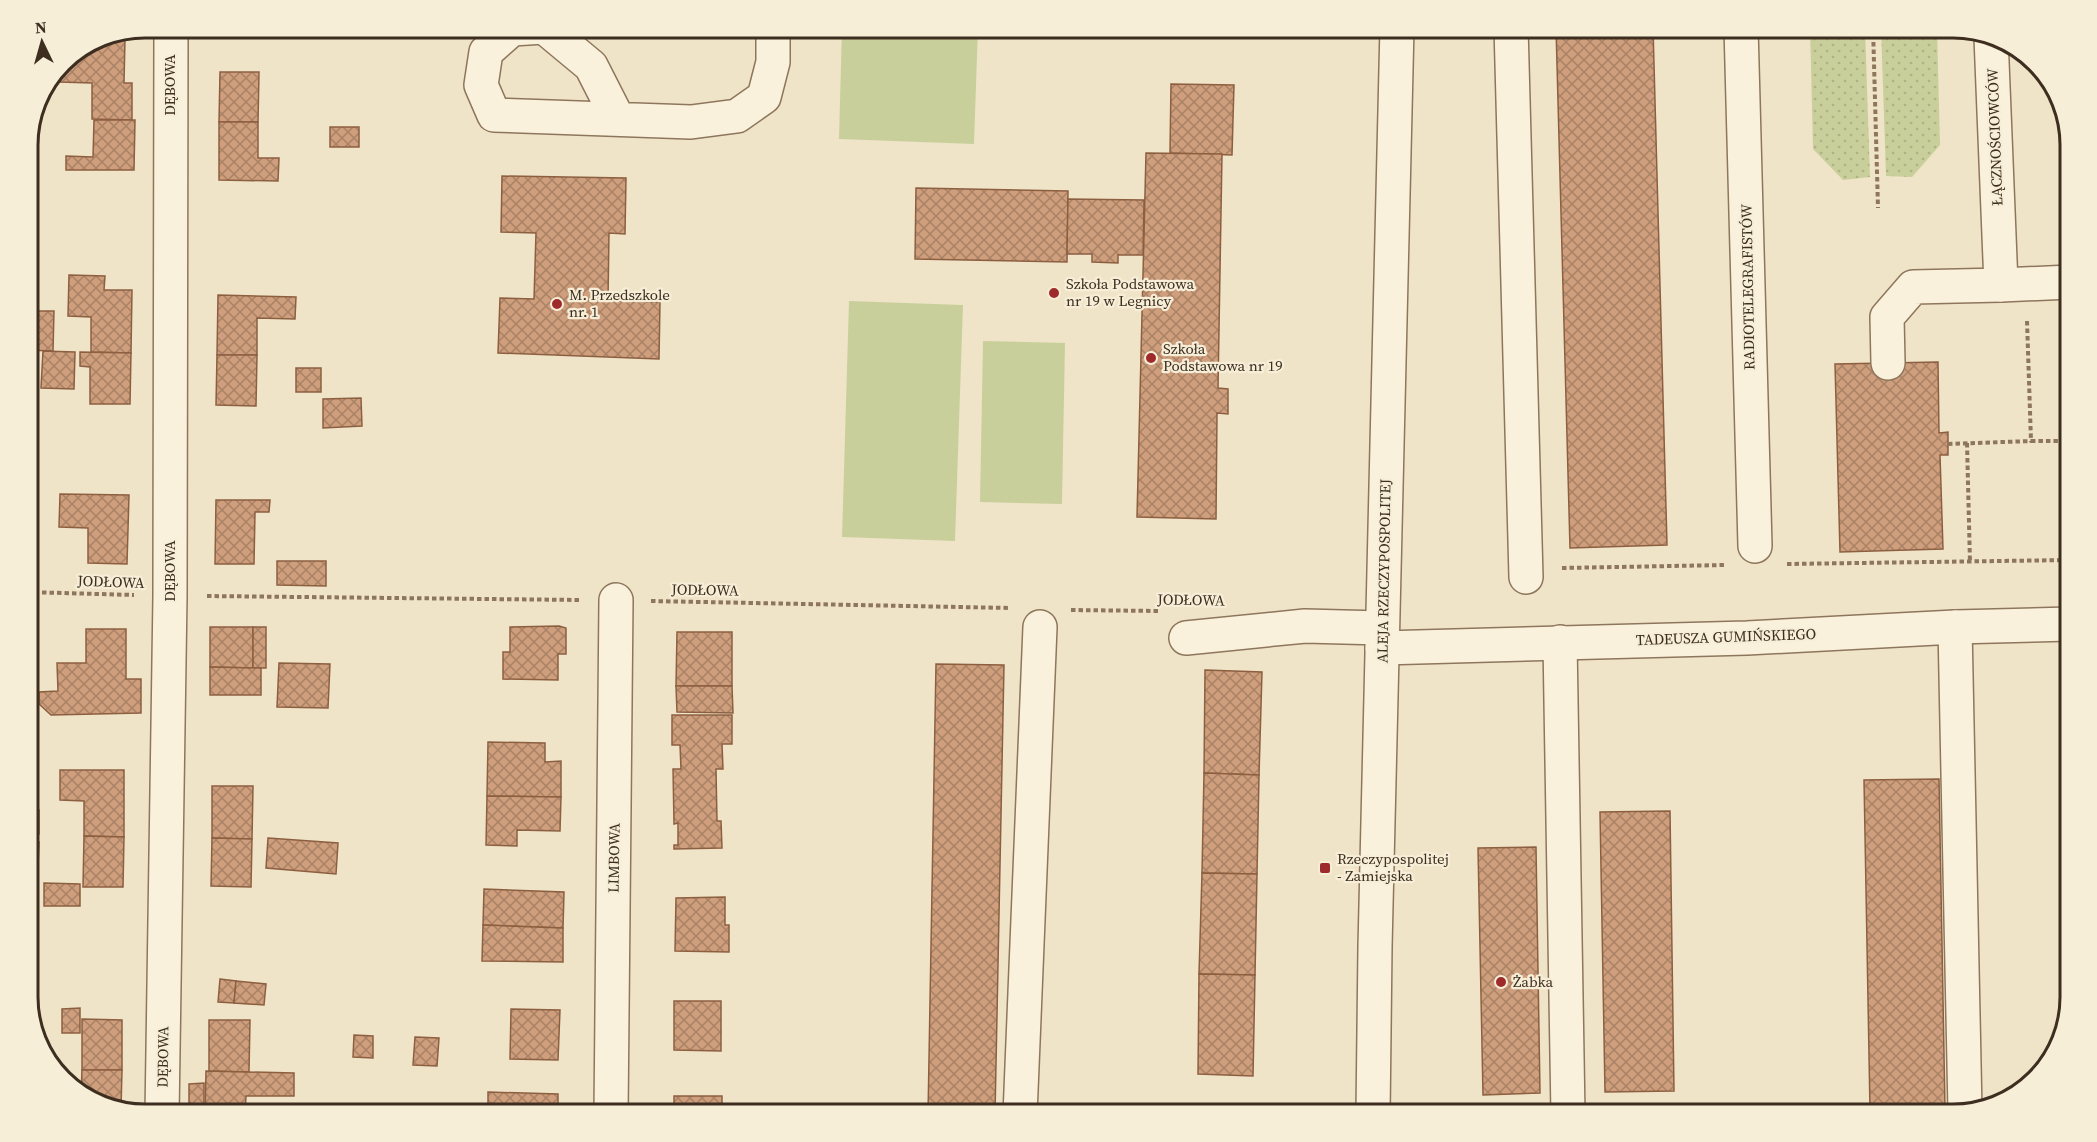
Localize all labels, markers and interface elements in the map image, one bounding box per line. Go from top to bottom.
north arrow [12,12,72,72]
text: N [34,16,48,39]
street label: DĘBOWA [159,54,180,116]
street label: ŁĄCZNOŚCIOWCÓW [1982,67,2007,206]
street label: RADIOTELEGRAFISTÓW [1736,203,1759,370]
place label: Szkoła Podstawowa nr 19 w Legnicy [1066,273,1195,311]
place label: M. Przedszkole nr. 1 [569,284,670,322]
marker: Szkoła Podstawowa nr 19 w Legnicy [1047,286,1061,300]
marker: M. Przedszkole nr. 1 [550,297,564,311]
place label: Szkoła Podstawowa nr 19 [1163,338,1283,376]
marker: Szkoła Podstawowa nr 19 [1144,351,1158,365]
street label: ALEJA RZECZYPOSPOLITEJ [1371,478,1396,663]
street label: DĘBOWA [159,540,180,602]
street label: JODŁOWA [76,570,145,593]
street label: JODŁOWA [670,578,739,601]
street label: JODŁOWA [1156,588,1225,611]
street label: TADEUSZA GUMIŃSKIEGO [1635,623,1817,650]
street label: LIMBOWA [602,823,625,893]
place label: Rzeczypospolitej - Zamiejska [1337,848,1449,886]
marker: Rzeczypospolitej - Zamiejska [1318,861,1332,875]
place label: Żabka [1513,971,1554,992]
marker: Żabka [1494,975,1508,989]
street label: DĘBOWA [151,1026,174,1088]

